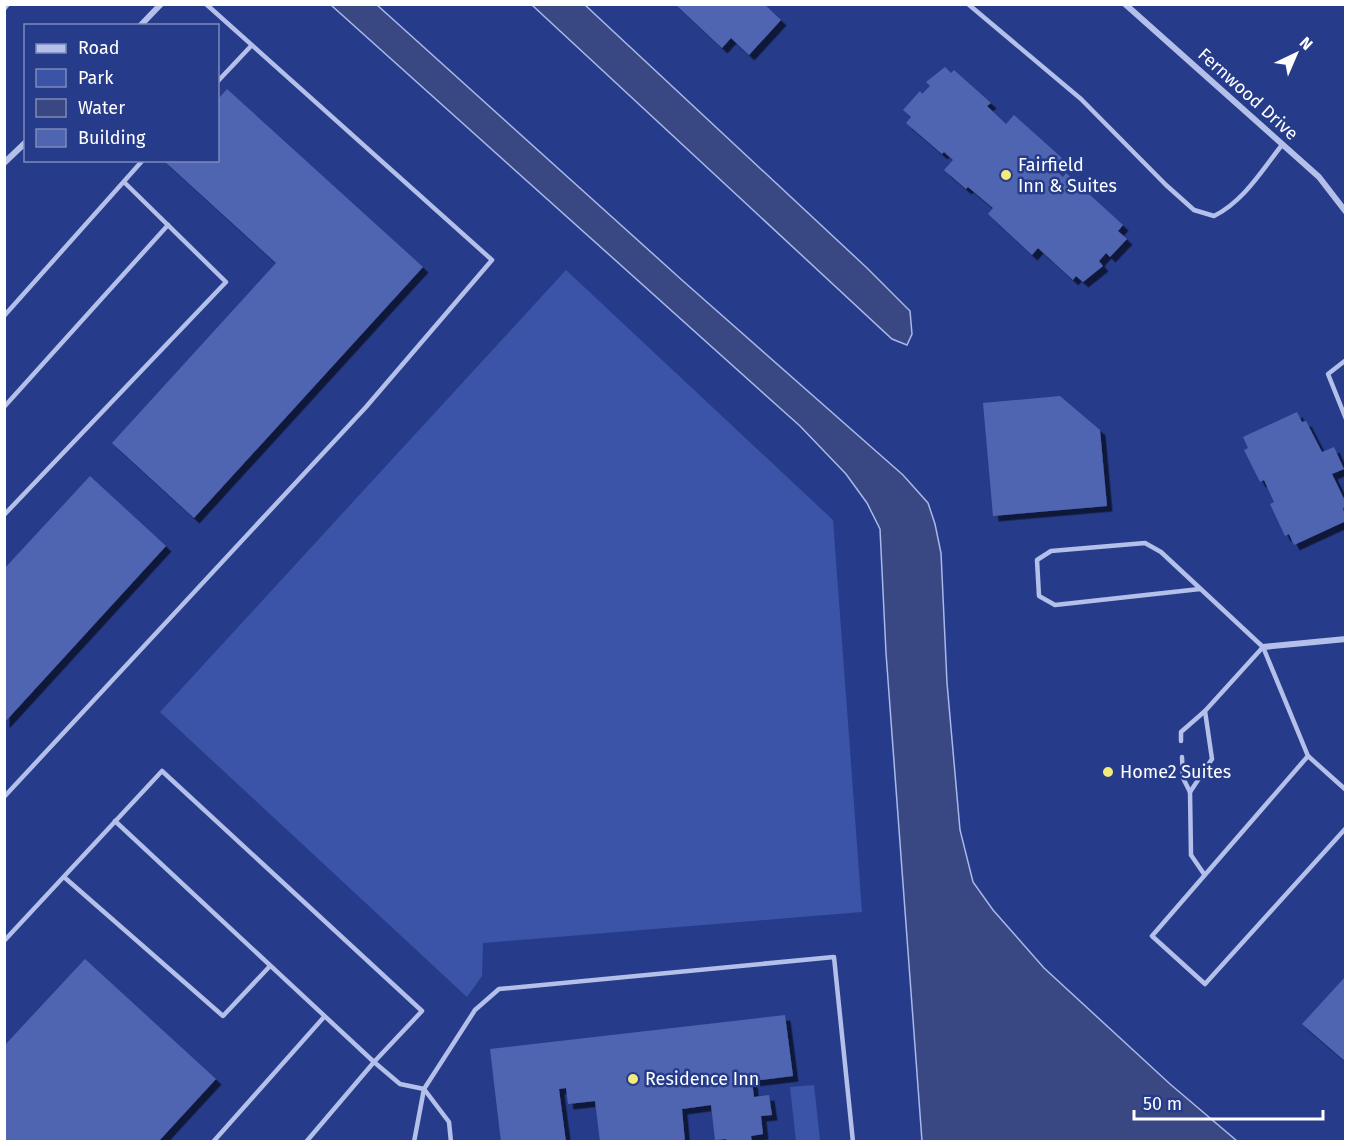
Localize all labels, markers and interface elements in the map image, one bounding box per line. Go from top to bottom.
legend [24,24,219,162]
north arrow [1266,24,1326,84]
text: N [1296,33,1316,54]
text: Road [78,37,120,59]
street label: Fernwood Drive [1193,43,1303,145]
text: Park [78,67,114,89]
text: Water [78,97,125,119]
text: Building [78,127,146,149]
place label: Fairfield Inn & Suites [1018,154,1117,197]
marker: Fairfield Inn & Suites [999,168,1013,182]
place label: Home2 Suites [1120,761,1231,783]
marker: Home2 Suites [1101,765,1115,779]
place label: Residence Inn [645,1068,759,1090]
marker: Residence Inn [626,1072,640,1086]
scale bar [1134,1083,1323,1121]
text: 50 m [1143,1093,1182,1115]

